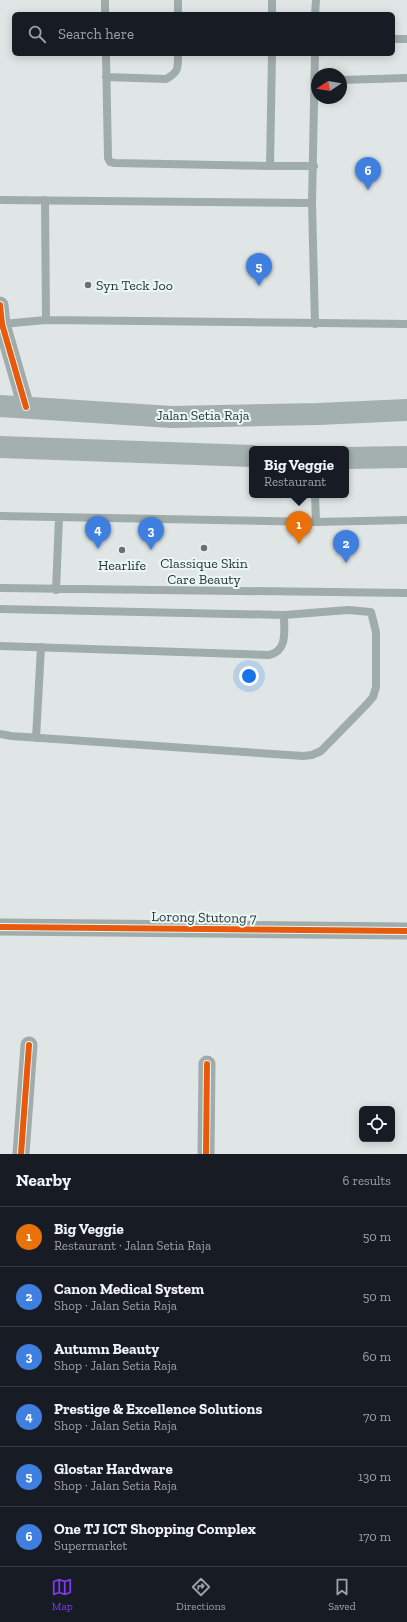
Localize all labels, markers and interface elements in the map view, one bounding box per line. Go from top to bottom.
search box [12,12,395,56]
icon: search [26,23,48,45]
text: Search here [58,25,134,43]
north arrow [311,68,347,104]
pin: 6 [355,157,381,190]
pin: 5 [246,253,272,286]
place label: Syn Teck Joo [96,277,173,294]
marker: Syn Teck Joo [83,280,93,290]
street label: Jalan Setia Raja [156,407,250,424]
popup [249,446,349,498]
text: Big Veggie [264,456,334,474]
text: Restaurant [264,474,326,489]
pin: 1 [286,511,312,544]
pin: 4 [85,516,111,549]
pin: 3 [138,517,164,550]
pin: 2 [333,530,359,563]
marker: Classique Skin Care Beauty [199,543,209,553]
marker: Hearlife [117,545,127,555]
place label: Classique Skin Care Beauty [160,555,248,588]
place label: Hearlife [98,557,146,574]
your location [239,666,259,686]
street label: Lorong Stutong 7 [151,908,257,927]
map controls [359,1106,395,1142]
button: locate [359,1106,395,1142]
text: Nearby [16,1170,71,1190]
text: 6 results [343,1173,391,1188]
text: Big Veggie [54,1220,124,1238]
text: 1 [26,1229,32,1244]
text: 50 m [363,1229,391,1244]
text: Restaurant · Jalan Setia Raja [54,1238,211,1253]
text: Canon Medical System [54,1280,204,1298]
text: 2 [26,1289,32,1304]
text: 50 m [363,1289,391,1304]
text: Shop · Jalan Setia Raja [54,1298,177,1313]
text: Autumn Beauty [54,1340,159,1358]
text: 3 [26,1349,32,1364]
text: 60 m [362,1349,391,1364]
text: Shop · Jalan Setia Raja [54,1358,177,1373]
text: Prestige & Excellence Solutions [54,1400,262,1418]
text: 4 [25,1409,33,1424]
text: 70 m [363,1409,391,1424]
text: Shop · Jalan Setia Raja [54,1418,177,1433]
text: Glostar Hardware [54,1460,173,1478]
text: 5 [26,1469,32,1484]
text: 130 m [358,1469,391,1484]
text: Shop · Jalan Setia Raja [54,1478,177,1493]
text: One TJ ICT Shopping Complex [54,1520,256,1538]
text: 6 [26,1529,32,1544]
text: 170 m [358,1529,391,1544]
text: Supermarket [54,1538,127,1553]
tab: Map [51,1576,73,1613]
tab: Directions [176,1576,226,1613]
tab: Saved [328,1576,356,1613]

